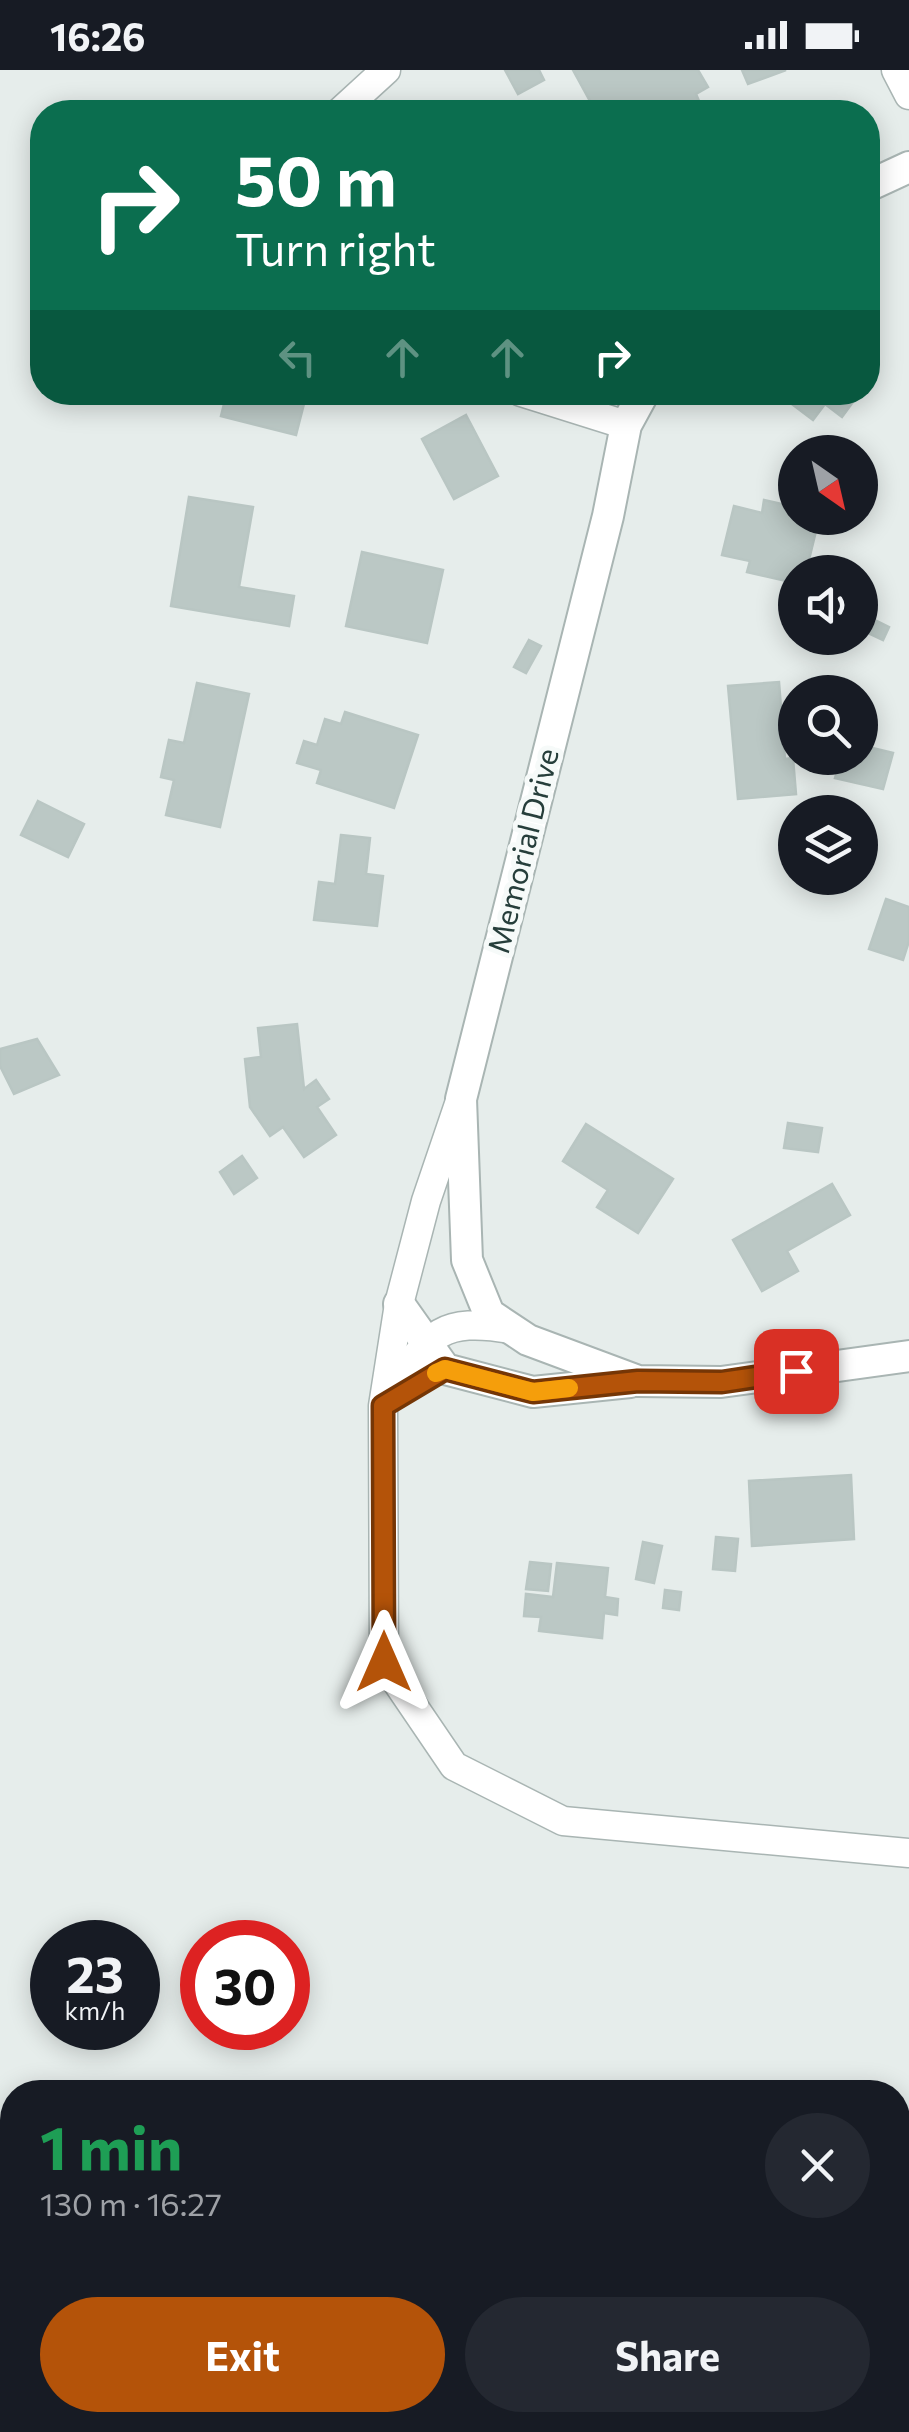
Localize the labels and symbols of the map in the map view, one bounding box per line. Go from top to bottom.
north arrow [778,435,878,535]
street label: Memorial Drive [478,744,565,957]
pin [754,1329,839,1414]
position arrow [332,1610,436,1714]
speed limit sign: 30 [180,1920,310,2050]

